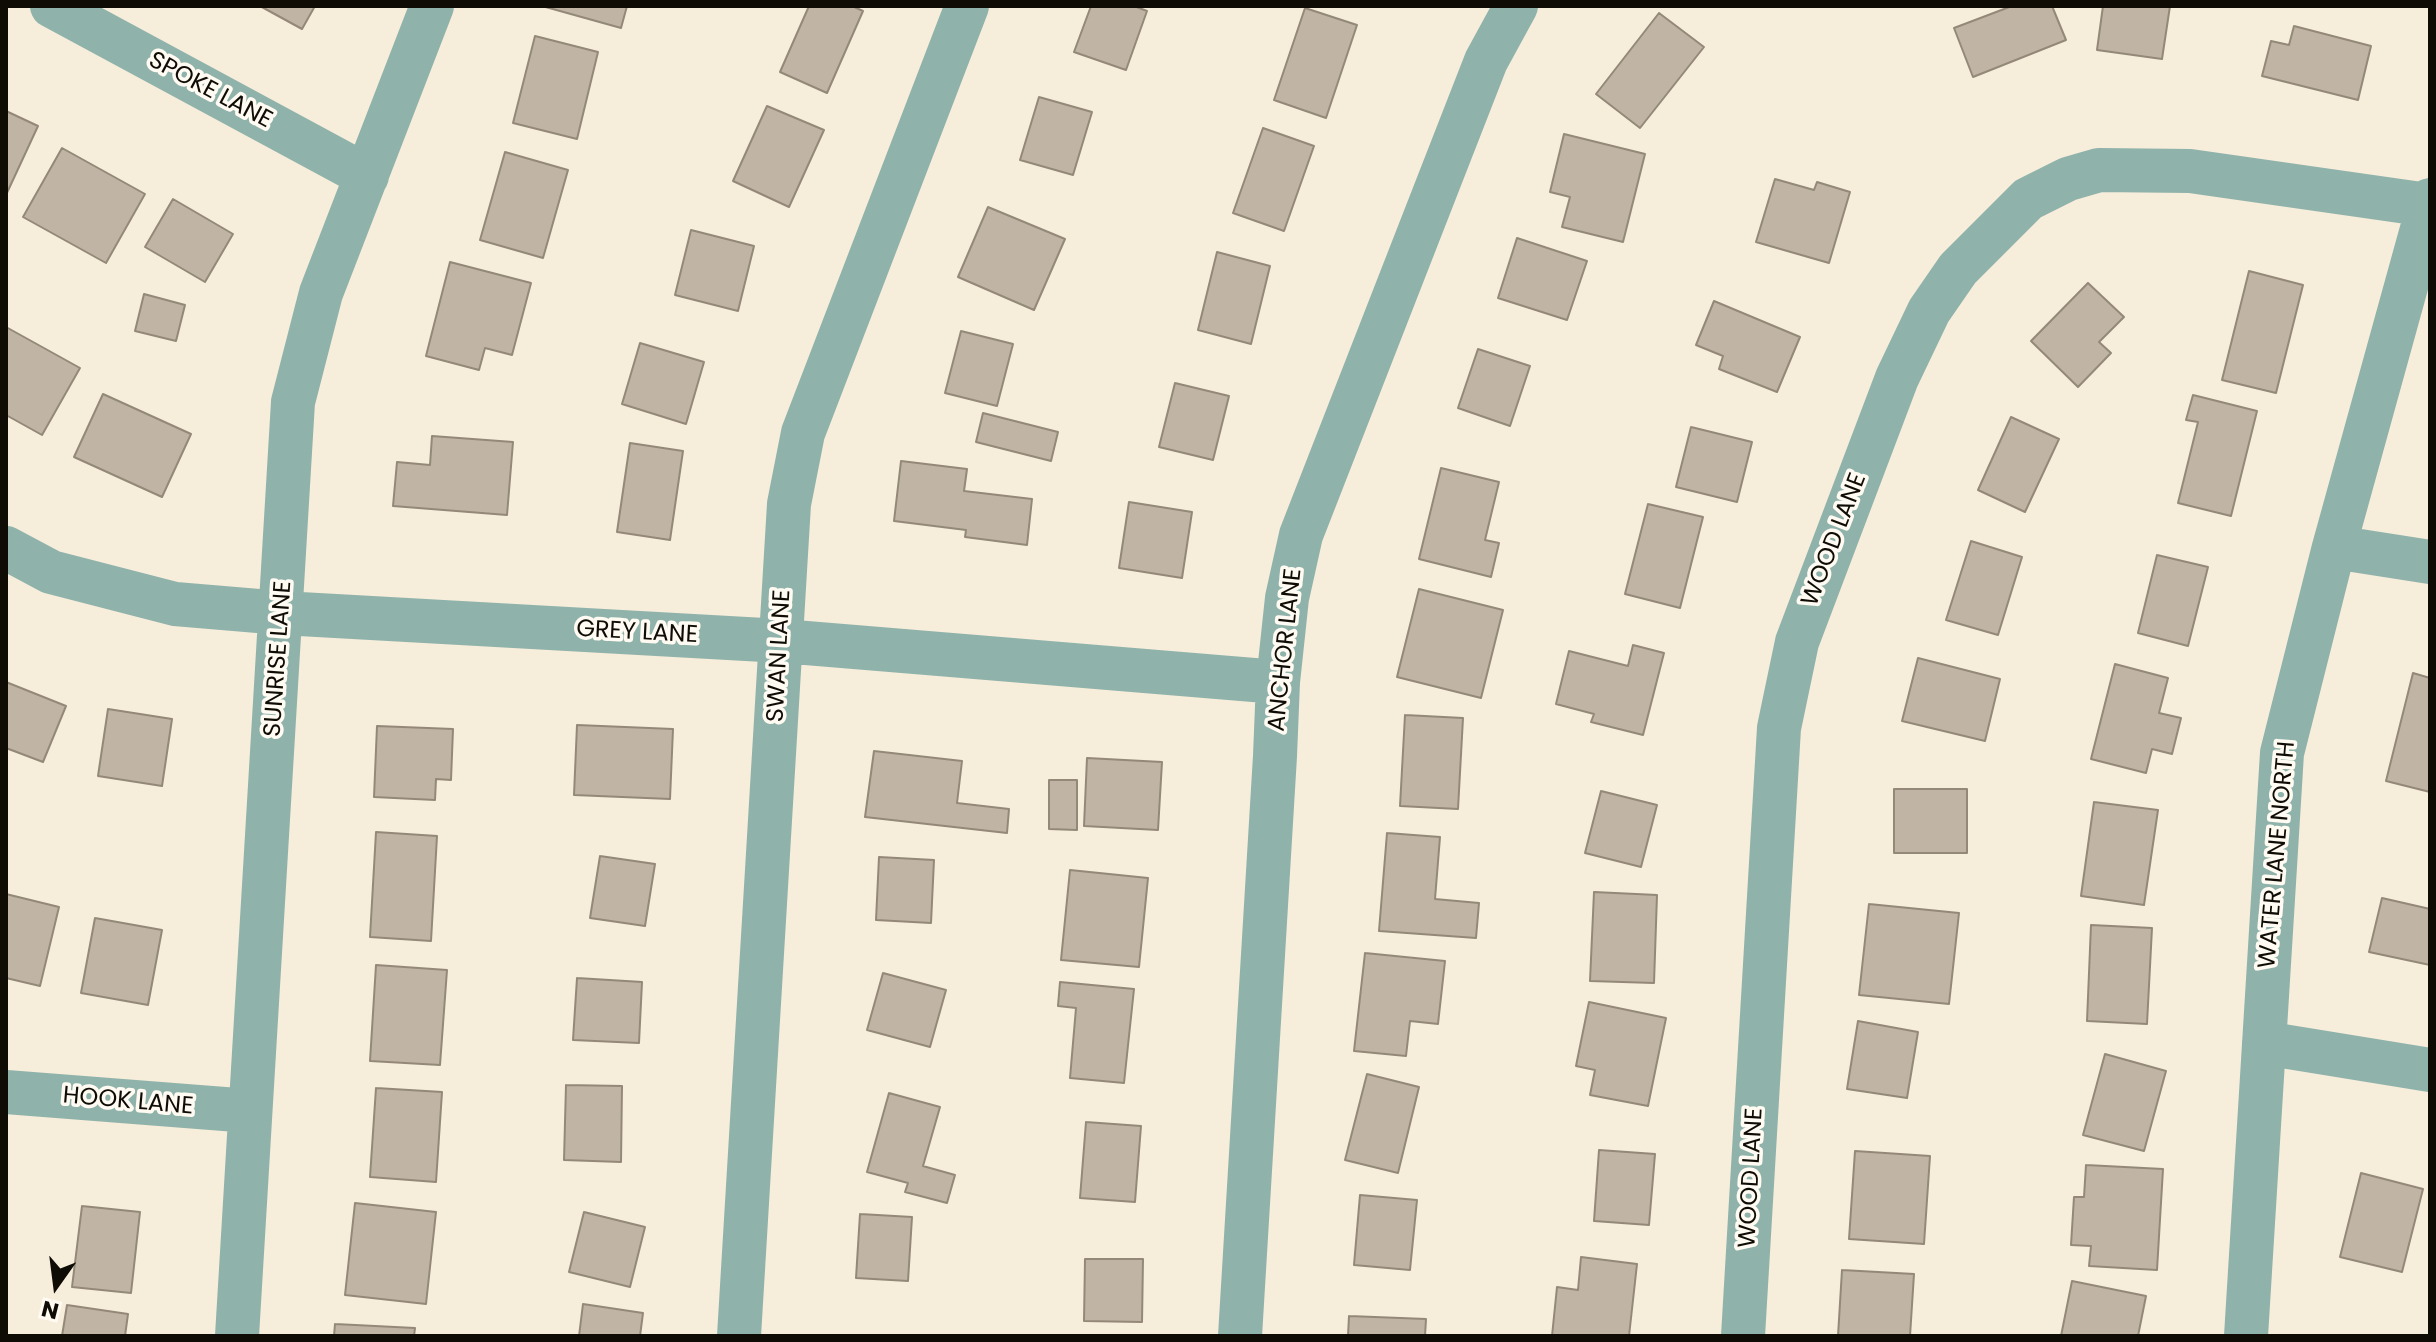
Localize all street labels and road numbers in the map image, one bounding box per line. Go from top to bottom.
street label: SPOKE LANE [143,46,277,136]
street label: WOOD LANE [1796,469,1874,611]
street label: ANCHOR LANE [1263,567,1309,733]
street label: SUNRISE LANE [259,580,299,738]
street label: SWAN LANE [762,589,798,723]
street label: GREY LANE [575,615,699,651]
street label: WATER LANE NORTH [2254,740,2302,970]
street label: HOOK LANE [62,1082,194,1122]
street label: WOOD LANE [1734,1107,1770,1249]

